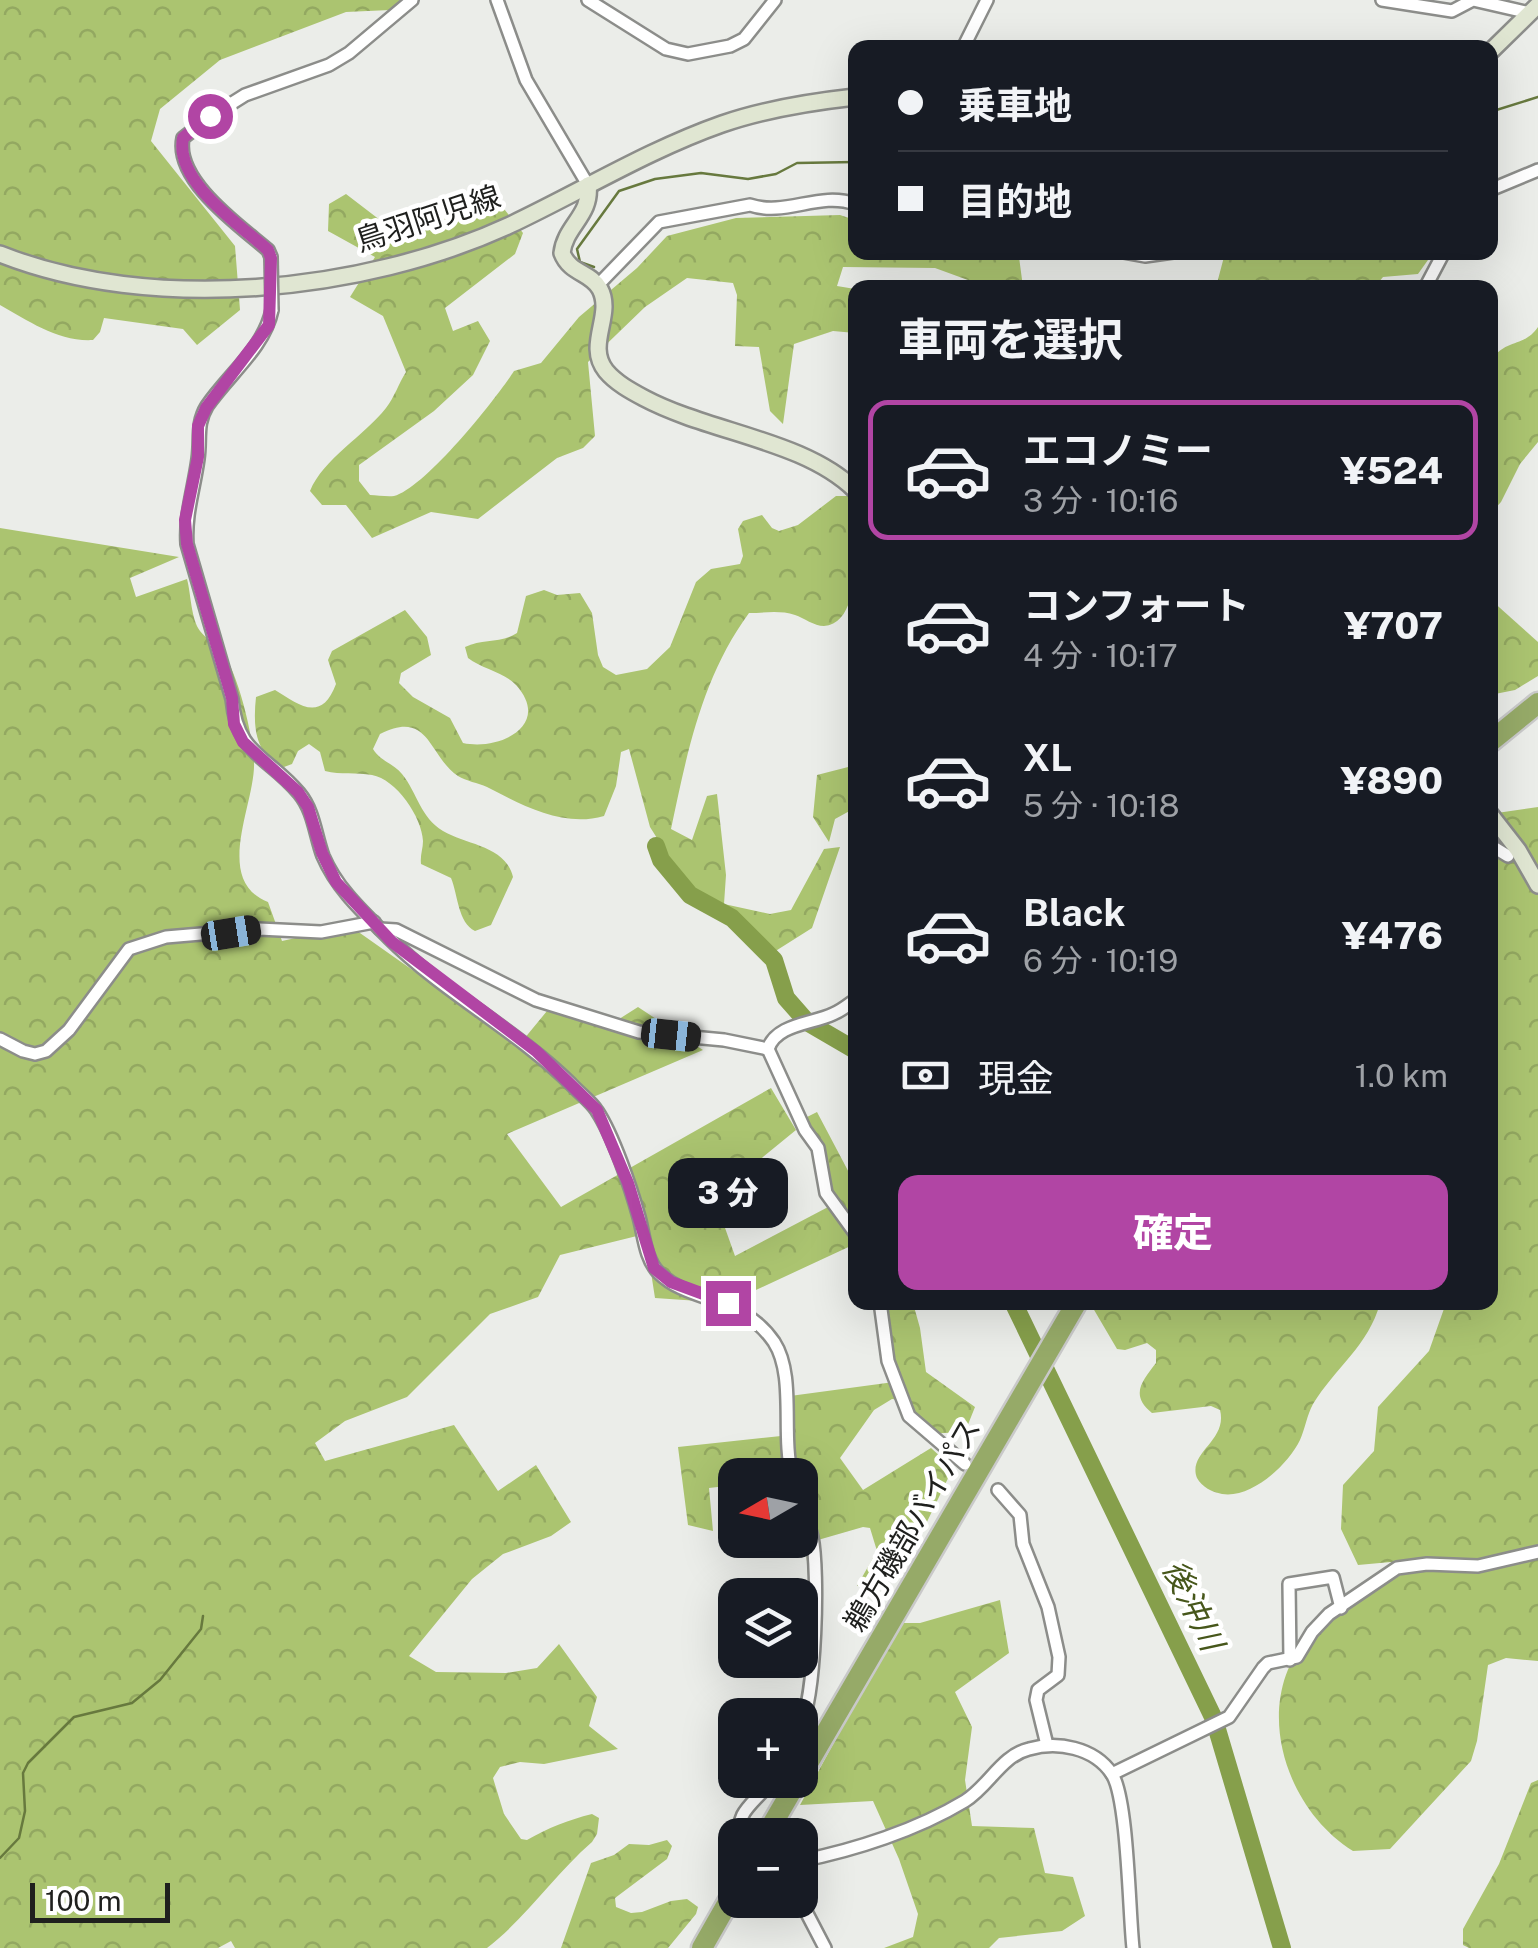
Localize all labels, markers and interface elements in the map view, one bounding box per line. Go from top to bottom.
text: 乗車地 [958,83,1072,128]
route start [188,94,233,139]
street label: 鳥羽阿児線 [351,178,505,258]
text: 目的地 [958,179,1072,224]
text: 車両を選択 [898,313,1123,366]
icon: car [903,425,993,515]
text: エコノミー [1023,428,1213,473]
text: ¥524 [1341,448,1443,493]
text: 3 分 · 10:16 [1023,482,1178,519]
icon: car [903,580,993,670]
text: コンフォート [1023,583,1250,628]
text: ¥707 [1344,603,1443,648]
text: 4 分 · 10:17 [1023,637,1178,674]
icon: car [903,735,993,825]
text: XL [1023,735,1072,780]
text: ¥890 [1341,758,1443,803]
text: 5 分 · 10:18 [1023,787,1180,824]
icon: car [903,890,993,980]
text: Black [1023,890,1126,935]
car [199,913,263,953]
text: ¥476 [1342,913,1443,958]
text: 6 分 · 10:19 [1023,942,1178,979]
car [640,1017,702,1053]
icon: cash [898,1048,953,1103]
text: 現金 [978,1056,1054,1101]
text: 1.0 km [1355,1057,1448,1094]
callout: 3 分 [668,1158,788,1228]
text: 3 分 [698,1174,758,1211]
button: 確定 [898,1175,1448,1290]
route end [706,1281,751,1326]
street label: 鵜方磯部バイパス [837,1412,988,1637]
north arrow [718,1458,818,1558]
map controls [718,1458,818,1918]
water label: 後沖川 [1156,1554,1232,1659]
button: layers [718,1578,818,1678]
button: + [718,1698,818,1798]
button: − [718,1818,818,1918]
scale bar [30,1878,170,1922]
text: 100 m [45,1884,122,1917]

